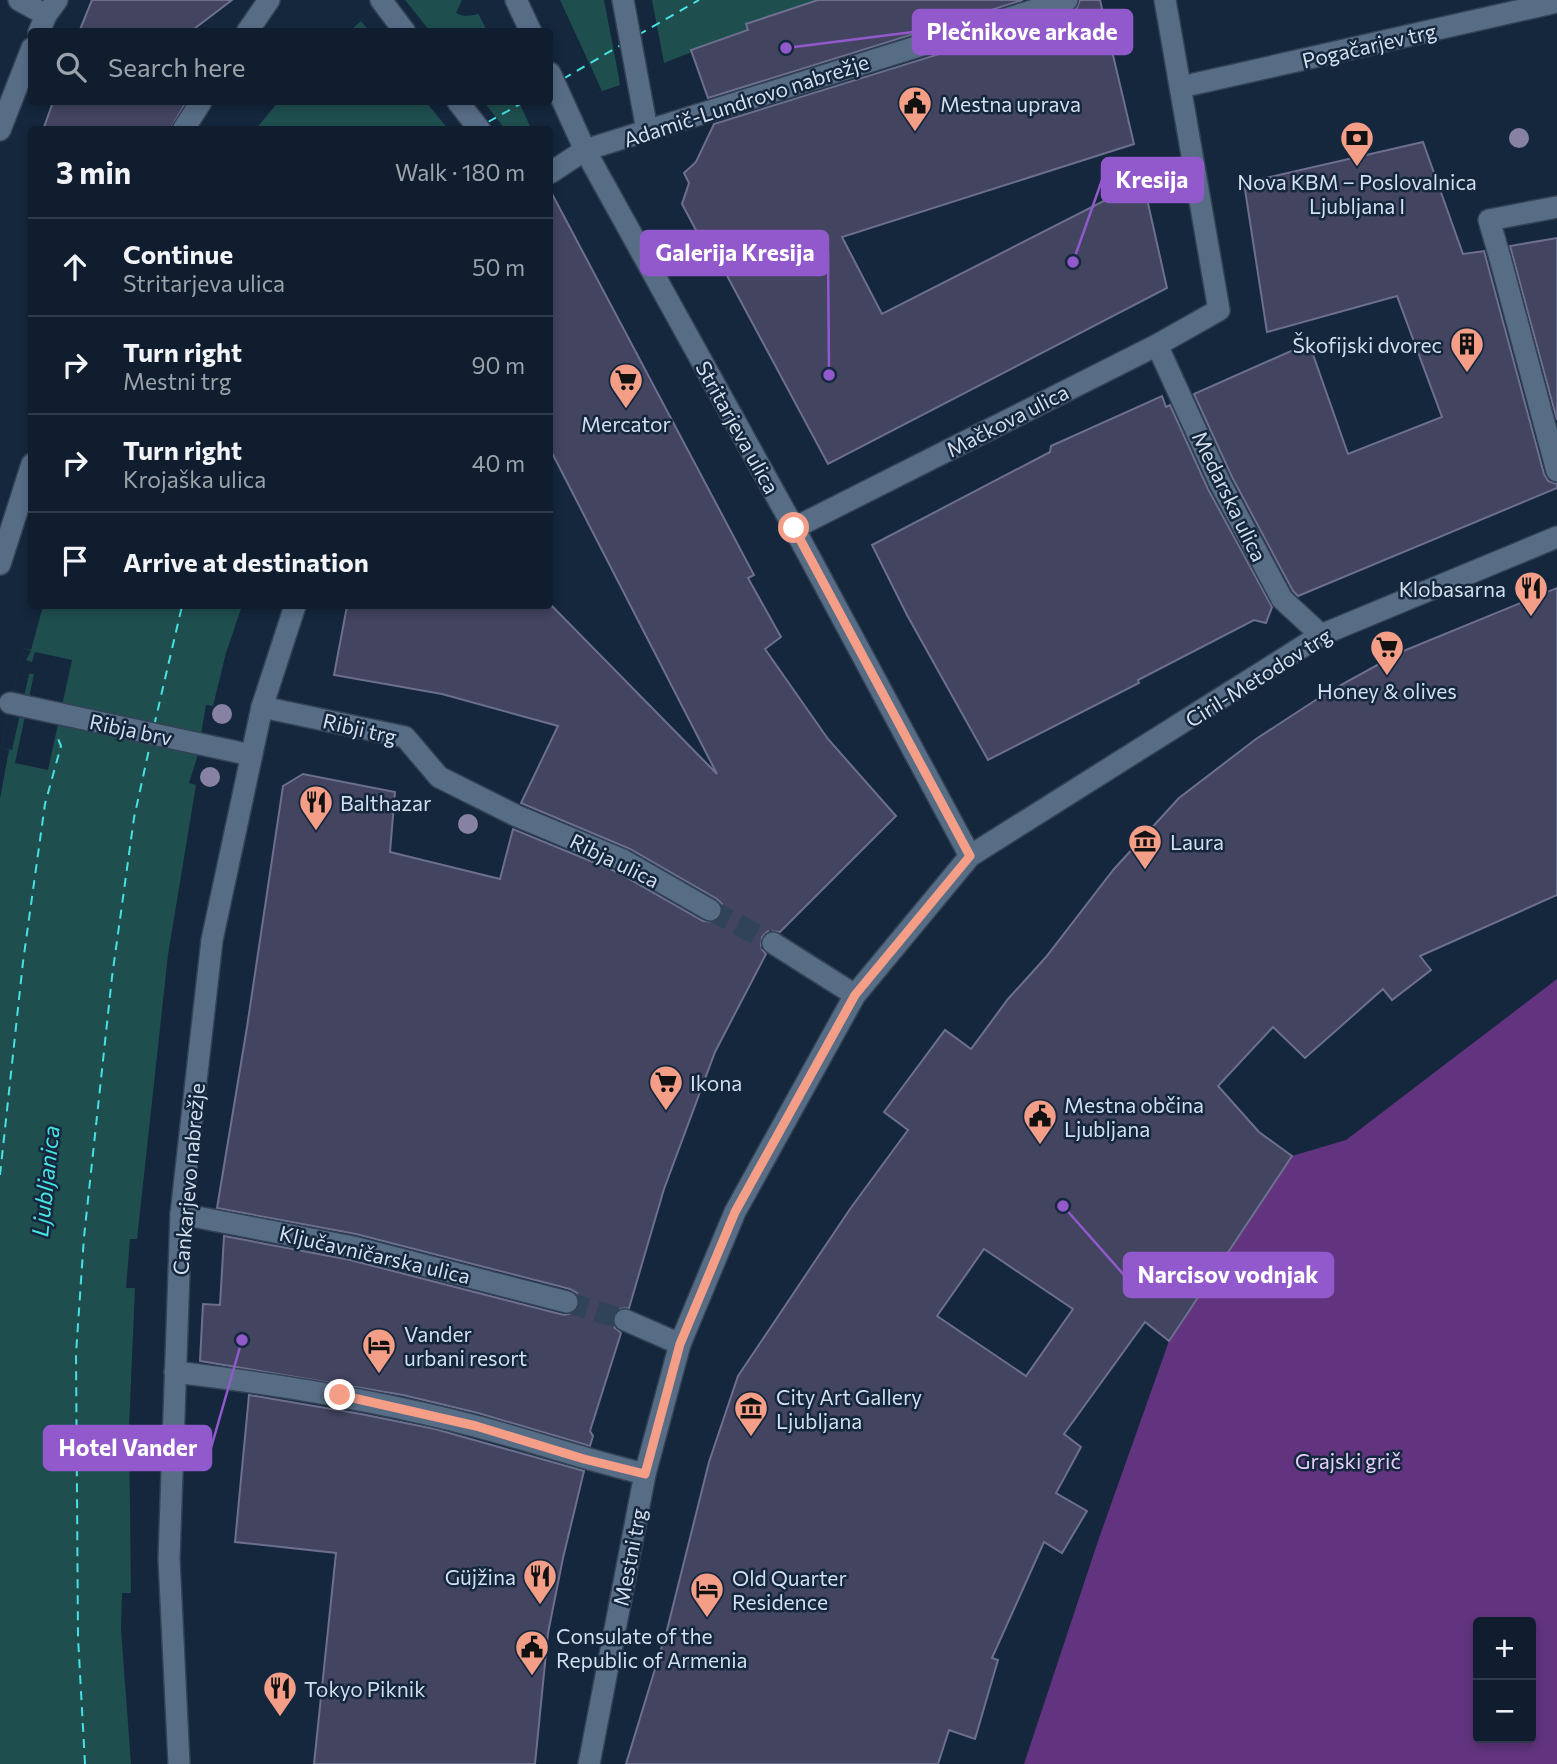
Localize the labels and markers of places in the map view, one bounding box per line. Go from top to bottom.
callout: Plečnikove arkade [913,10,1132,54]
public building icon: Mestna uprava [896,84,934,133]
place label: Mestna uprava [940,91,1081,116]
bank icon: Nova KBM – Poslovalnica Ljubljana I [1338,119,1376,168]
callout: Kresija [1102,158,1203,202]
place label: Nova KBM – Poslovalnica Ljubljana I [1237,169,1477,218]
callout: Galerija Kresija [641,231,828,275]
building icon: Škofijski dvorec [1448,325,1486,374]
place label: Škofijski dvorec [1292,332,1442,357]
supermarket icon: Mercator [607,361,645,410]
place label: Mercator [581,411,671,436]
restaurant icon: Klobasarna [1512,569,1550,618]
place label: Klobasarna [1399,576,1506,601]
supermarket icon: Honey & olives [1368,628,1406,677]
place label: Honey & olives [1317,678,1457,703]
restaurant icon: Balthazar [297,783,335,832]
place label: Balthazar [340,790,431,815]
museum icon: Laura [1126,822,1164,871]
place label: Laura [1170,829,1224,854]
supermarket icon: Ikona [647,1063,685,1112]
place label: Ikona [690,1070,742,1095]
place label: Mestna občina Ljubljana [1064,1092,1204,1141]
public building icon: Mestna občina Ljubljana [1021,1097,1059,1146]
callout: Narcisov vodnjak [1124,1253,1333,1297]
place label: Vander urbani resort [404,1321,527,1370]
hotel icon: Vander urbani resort [360,1326,398,1375]
place label: City Art Gallery Ljubljana [776,1384,922,1433]
museum icon: City Art Gallery Ljubljana [732,1389,770,1438]
callout: Hotel Vander [44,1426,211,1470]
restaurant icon: Güjžina [521,1557,559,1606]
place label: Güjžina [445,1564,516,1589]
place label: Old Quarter Residence [732,1565,847,1614]
hotel icon: Old Quarter Residence [688,1570,726,1619]
place label: Consulate of the Republic of Armenia [556,1623,748,1672]
public building icon: Consulate of the Republic of Armenia [513,1628,551,1677]
restaurant icon: Tokyo Piknik [261,1669,299,1718]
place label: Tokyo Piknik [304,1676,426,1701]

